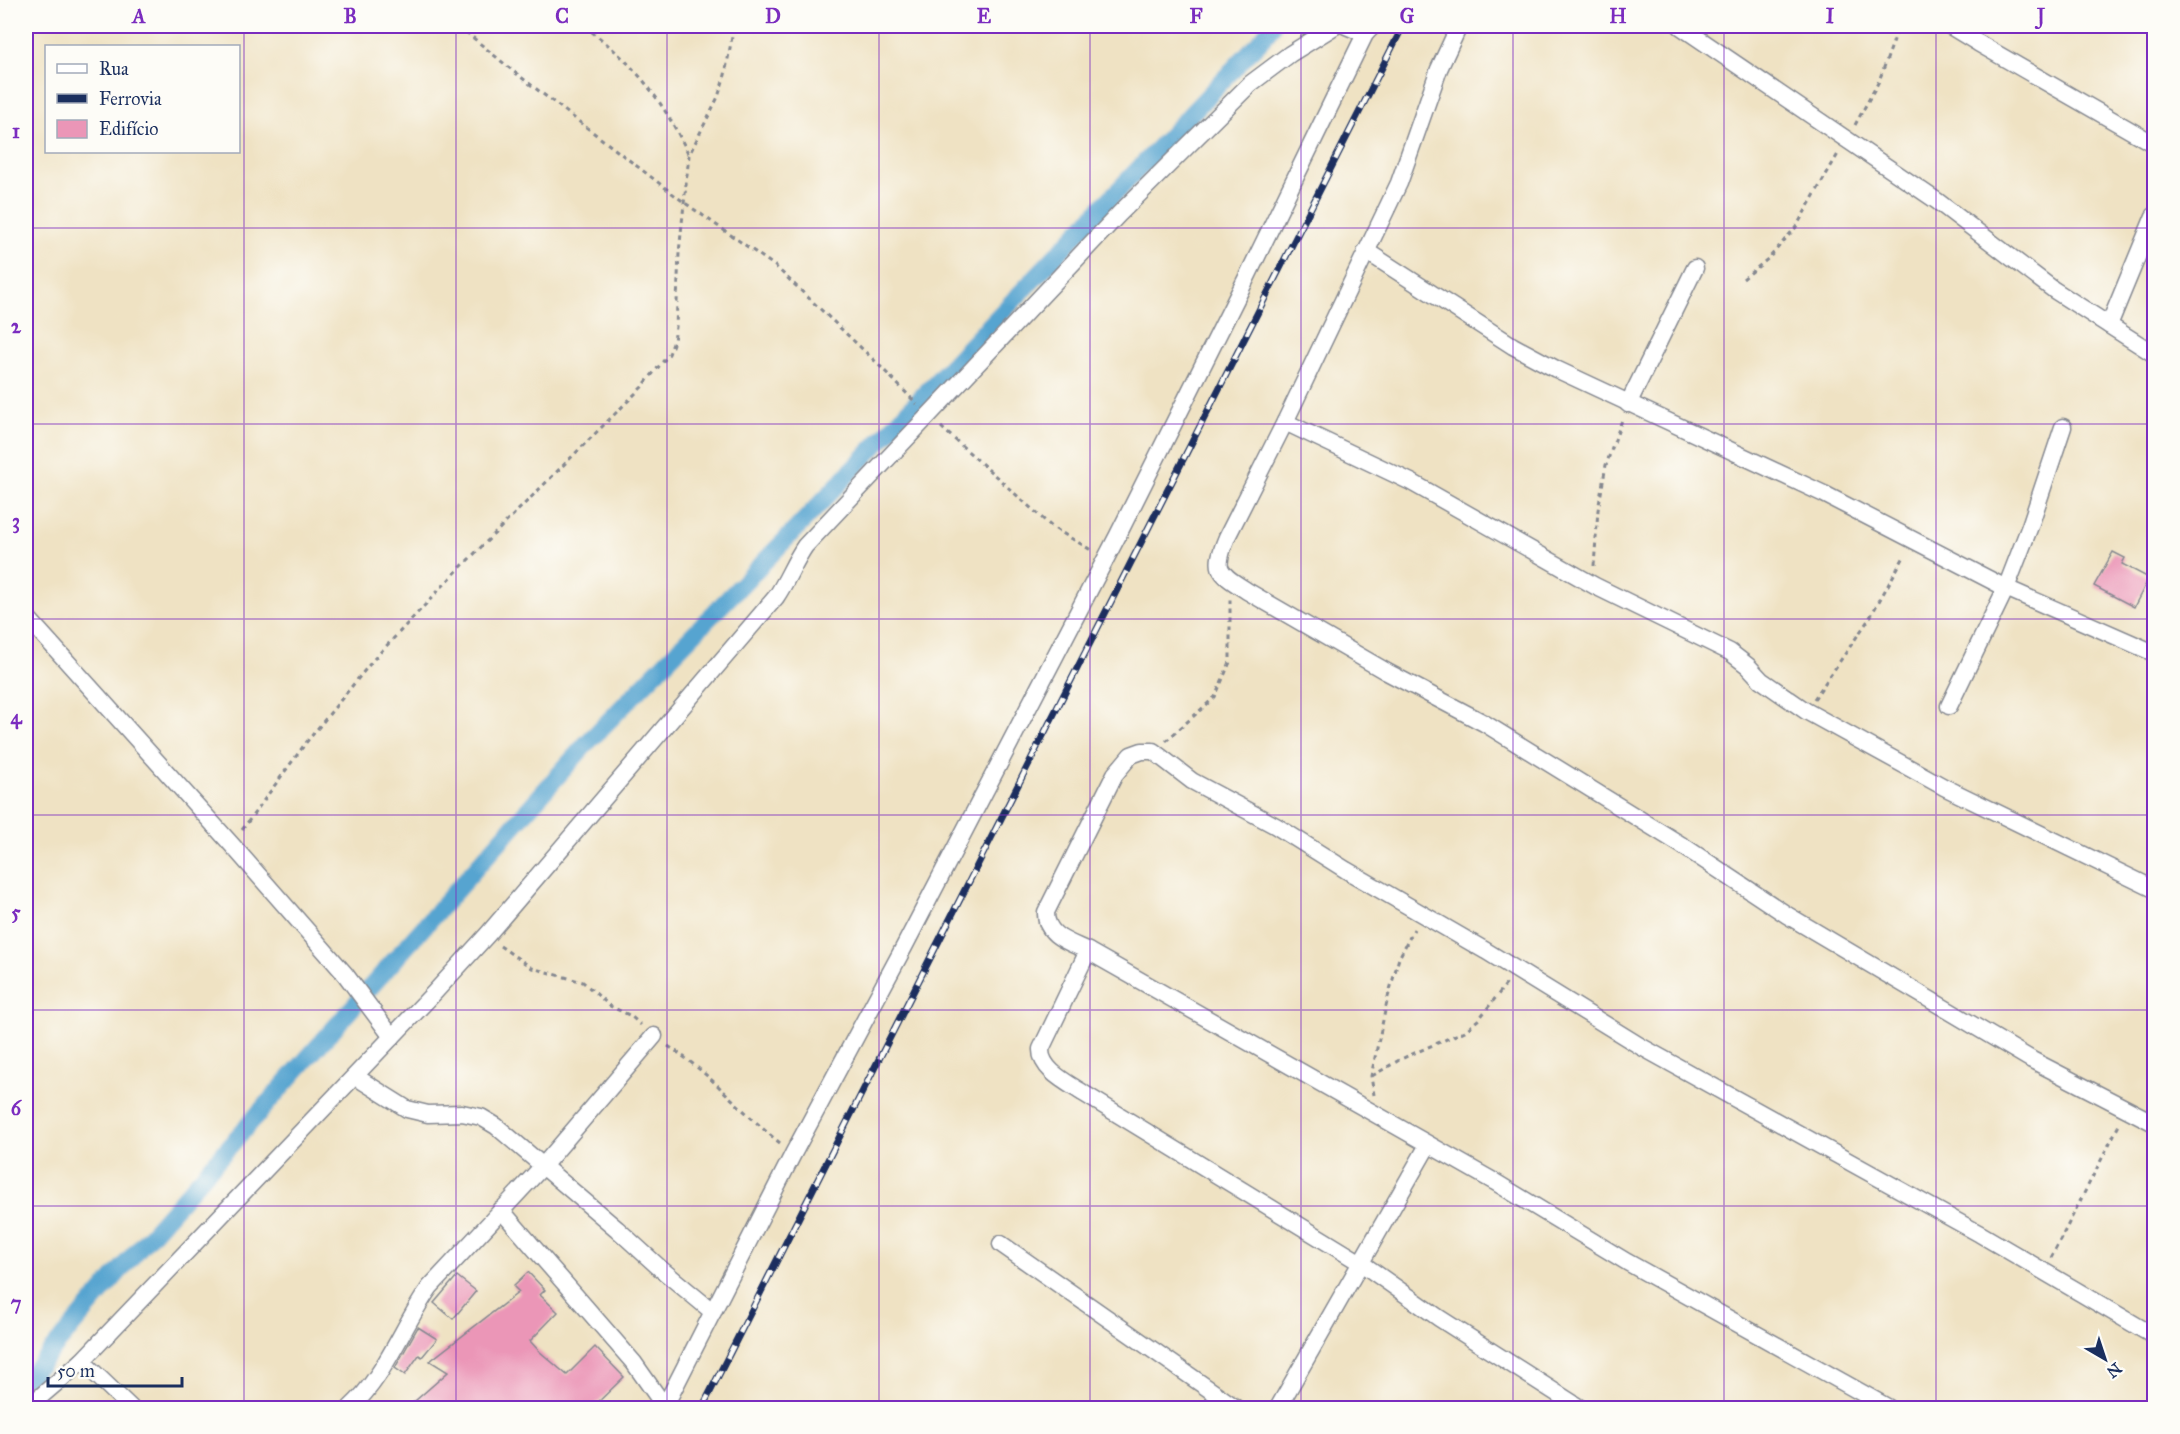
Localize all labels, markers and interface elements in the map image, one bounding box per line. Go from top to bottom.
text: A [130,4,146,28]
text: B [343,4,357,28]
text: C [555,4,569,28]
text: D [765,4,781,28]
text: E [977,4,992,28]
text: F [1189,4,1203,28]
text: G [1400,4,1415,28]
text: H [1609,4,1627,28]
text: I [1826,4,1835,28]
text: J [2034,4,2046,30]
legend [45,45,240,153]
text: Rua [99,58,129,80]
text: Ferrovia [99,88,162,110]
text: Edifício [99,118,158,140]
text: 1 [12,119,20,143]
text: 2 [11,314,22,338]
text: 3 [12,509,20,534]
text: 4 [10,705,22,730]
text: 5 [11,900,21,924]
text: 6 [11,1096,23,1120]
text: 7 [11,1291,22,1315]
north arrow [2075,1329,2135,1389]
scale bar [48,1350,182,1388]
text: N [2103,1359,2125,1382]
text: 50 m [57,1360,95,1382]

